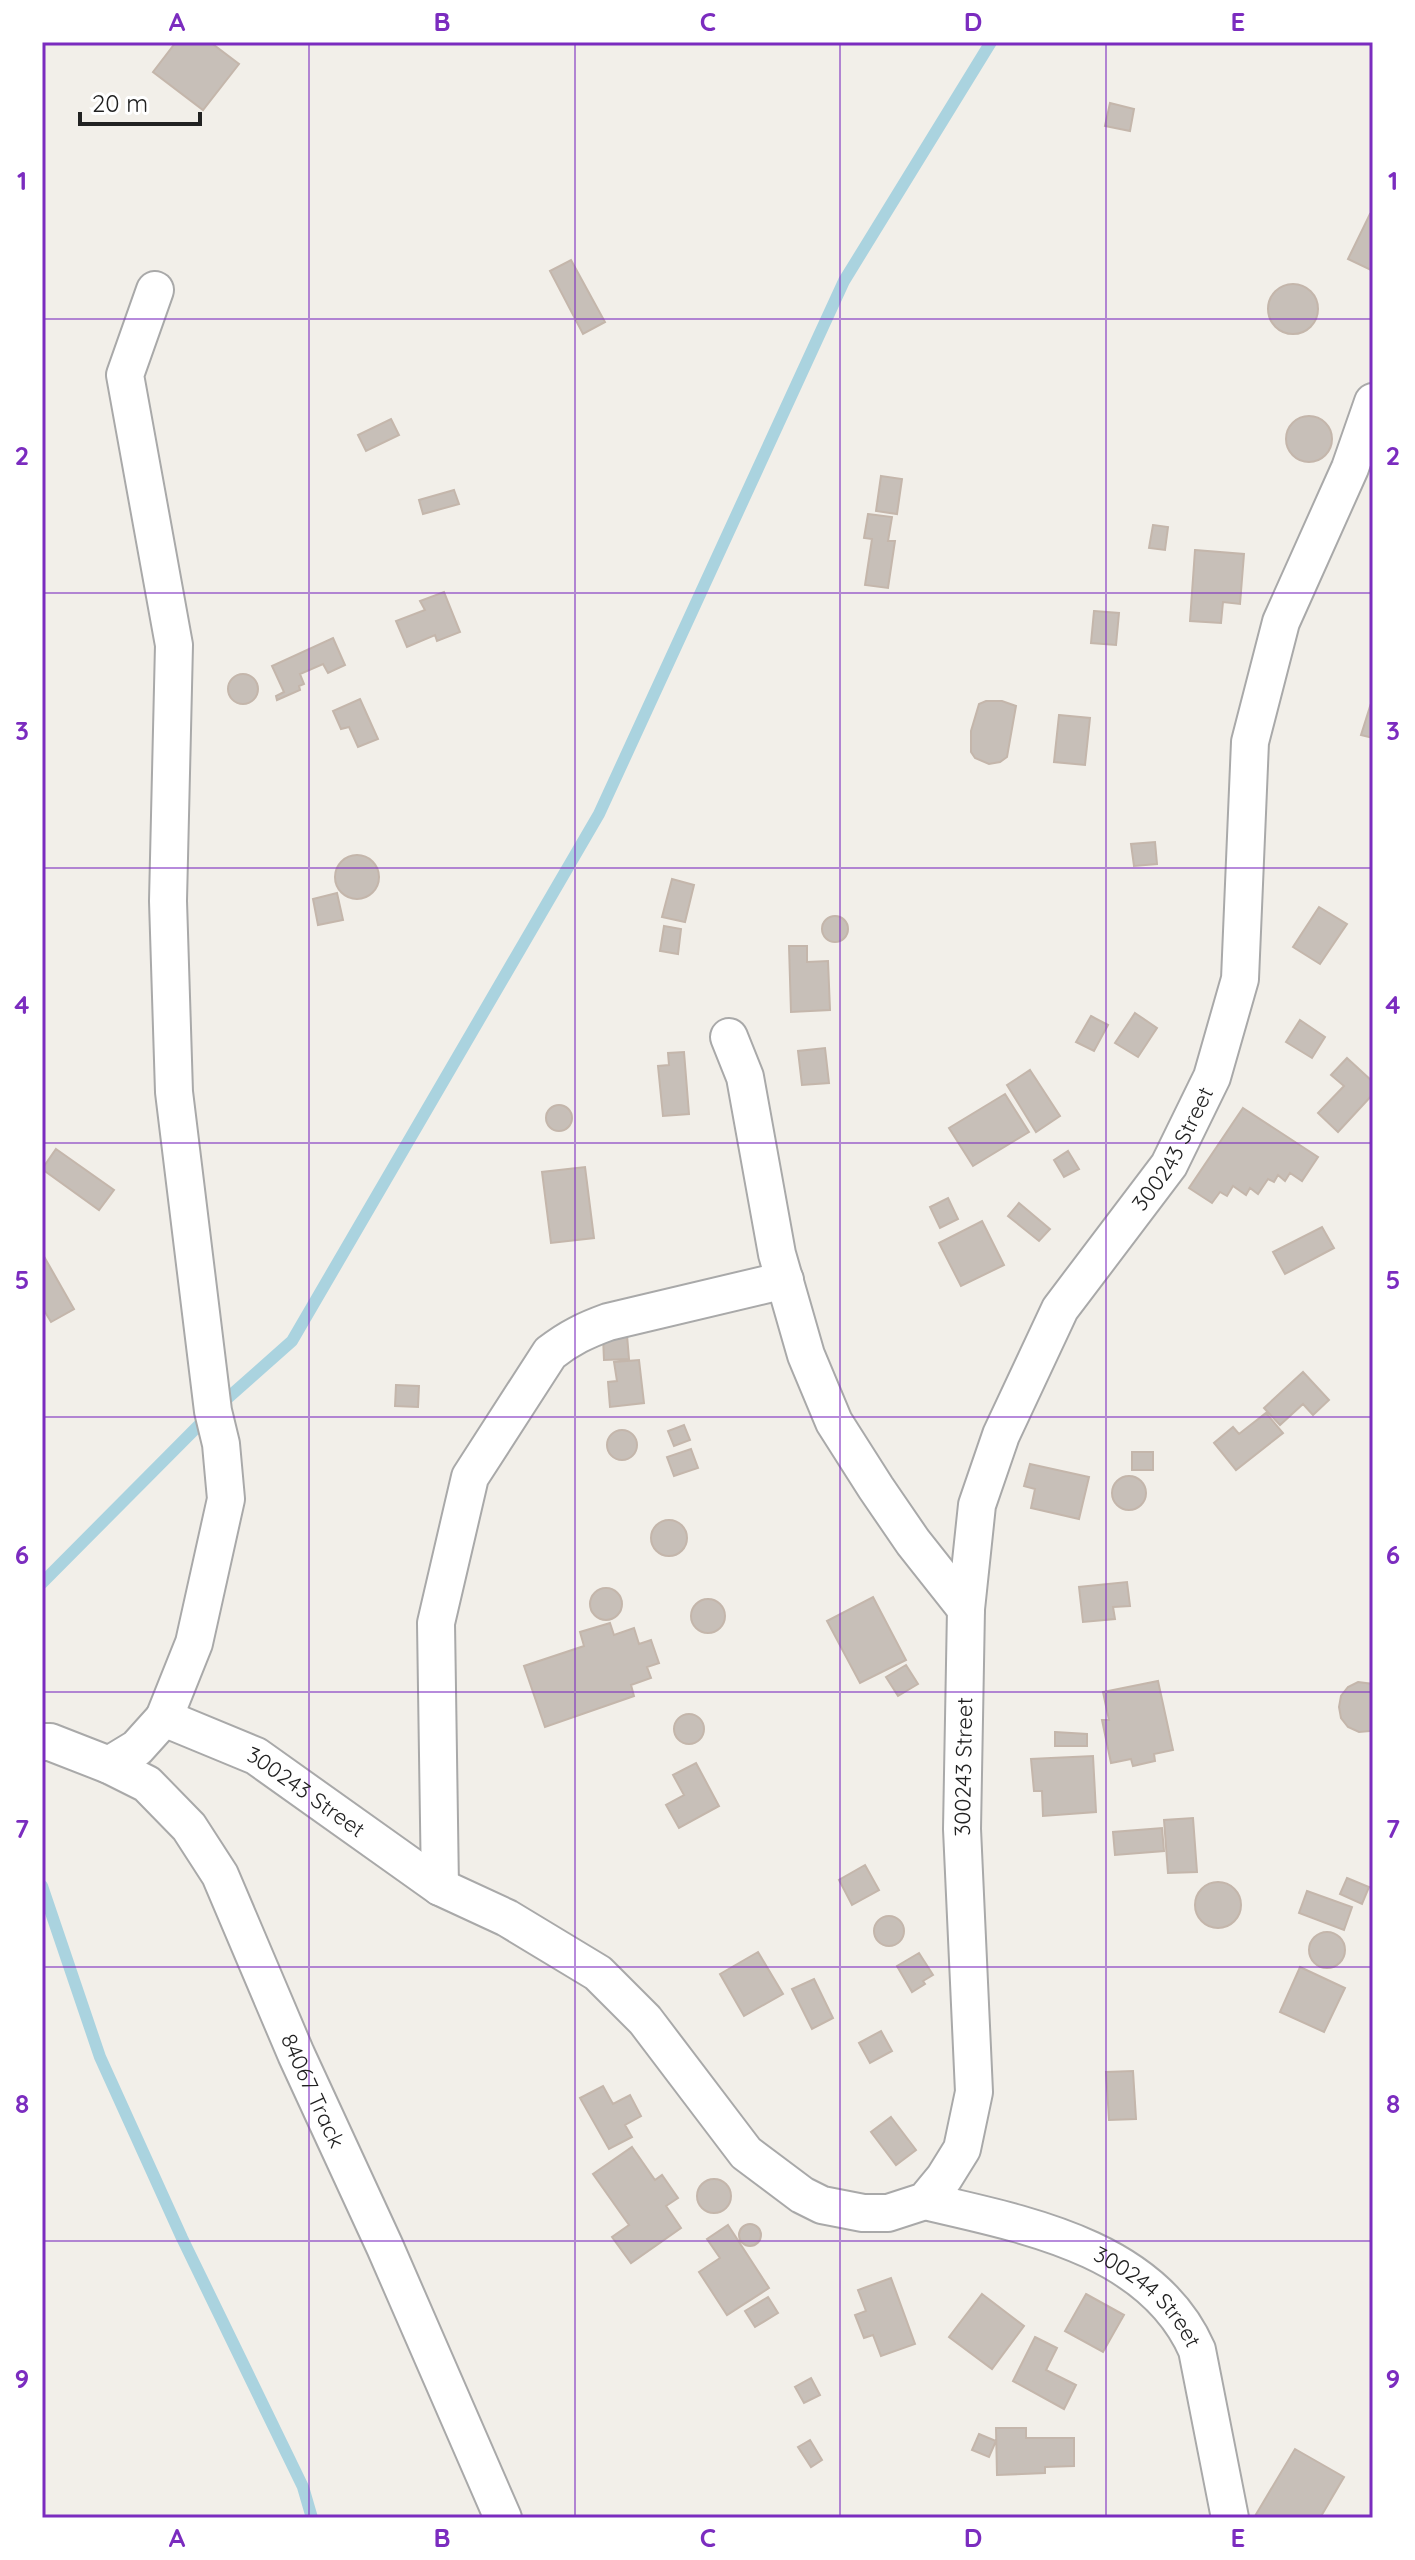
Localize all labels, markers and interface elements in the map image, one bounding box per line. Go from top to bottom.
text: A [169,5,186,38]
text: B [433,5,451,38]
text: C [700,5,716,38]
text: D [964,5,982,38]
text: E [1231,5,1245,38]
scale bar [80,76,200,126]
text: 20 m [92,88,148,118]
text: 1 [17,164,27,197]
text: 1 [1388,164,1398,197]
text: 2 [15,439,29,472]
text: 2 [1386,439,1400,472]
text: 3 [15,714,29,747]
text: 3 [1386,714,1400,747]
text: 4 [14,988,30,1021]
text: 4 [1385,988,1401,1021]
street label: 300243 Street [1126,1082,1219,1216]
text: 5 [15,1263,29,1296]
text: 5 [1386,1263,1400,1296]
text: 6 [15,1538,29,1571]
text: 6 [1386,1538,1400,1571]
street label: 300243 Street [948,1697,978,1837]
street label: 300243 Street [243,1740,371,1843]
text: 7 [15,1812,29,1845]
text: 7 [1386,1812,1400,1845]
street label: 84067 Track [275,2029,351,2152]
text: 8 [15,2087,29,2120]
text: 8 [1386,2087,1400,2120]
street label: 300244 Street [1089,2240,1207,2352]
text: 9 [15,2362,29,2395]
text: 9 [1386,2362,1400,2395]
text: A [169,2521,186,2554]
text: B [433,2521,451,2554]
text: C [700,2521,716,2554]
text: D [964,2521,982,2554]
text: E [1231,2521,1245,2554]

